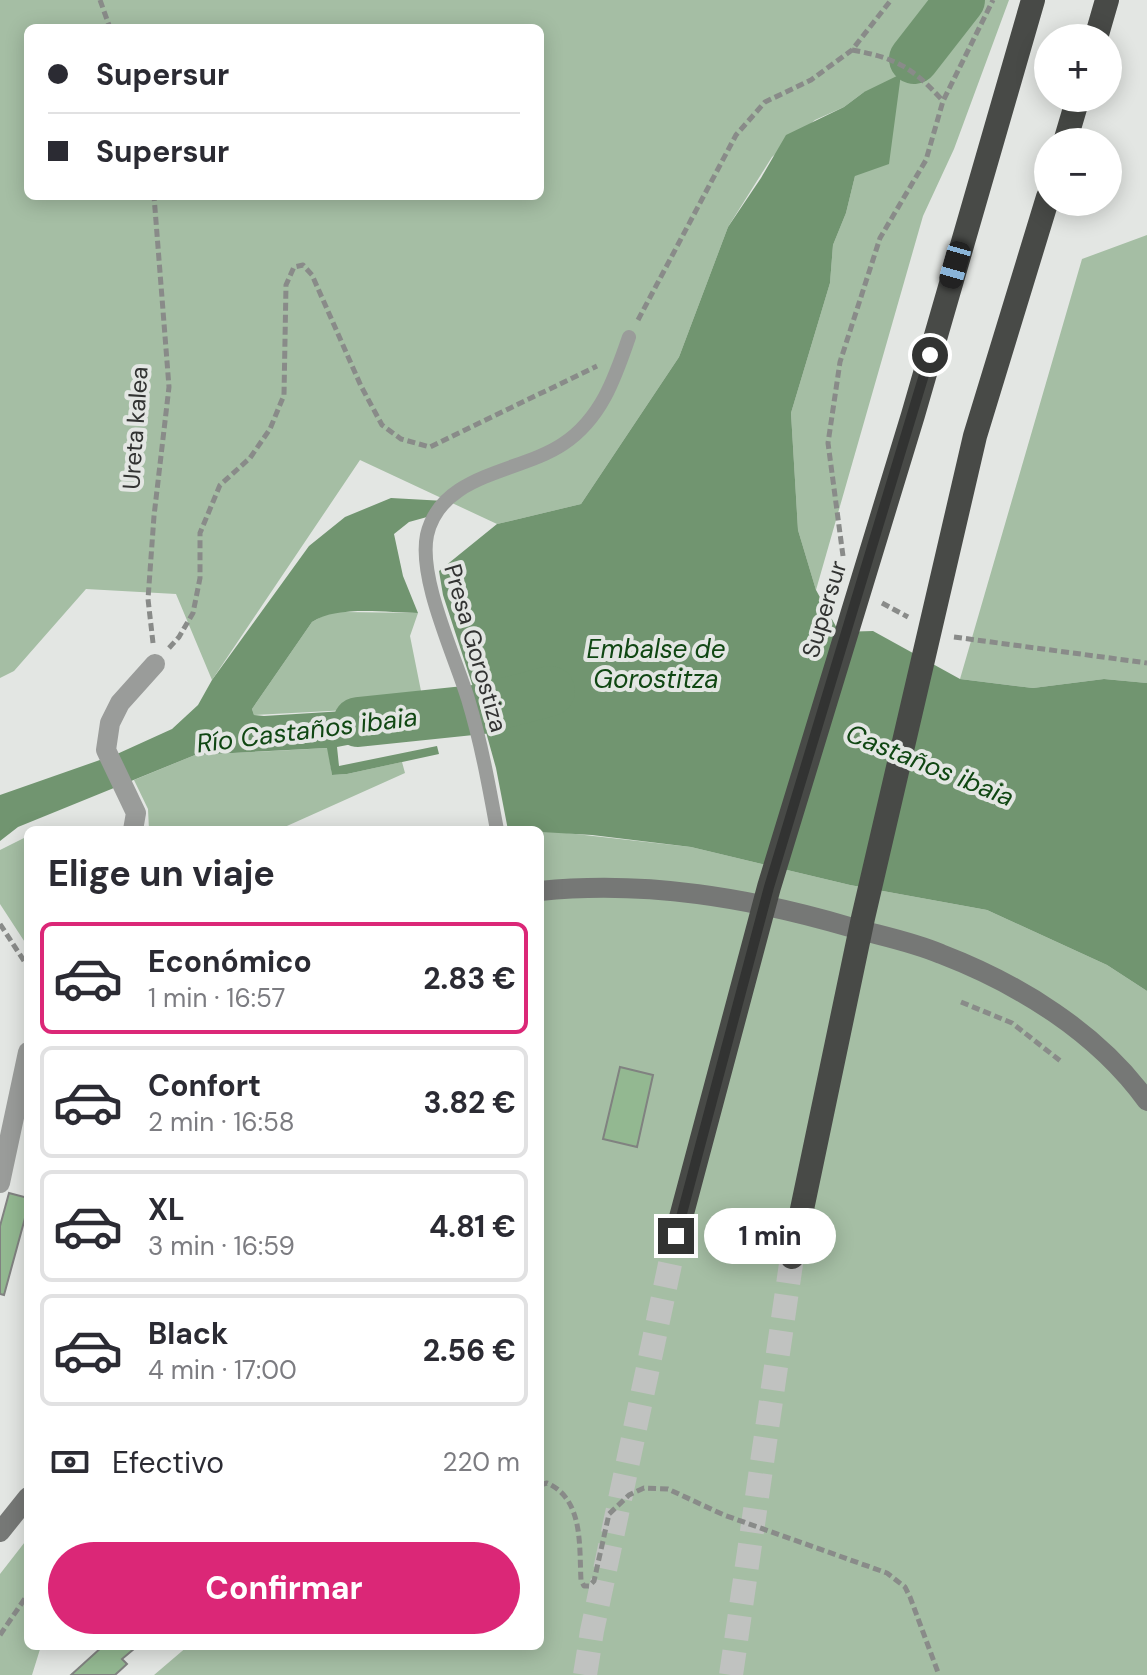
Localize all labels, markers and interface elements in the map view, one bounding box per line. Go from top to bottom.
map controls [1034,24,1122,216]
button: + [1034,24,1122,112]
text: Supersur [96,55,229,94]
button: − [1034,128,1122,216]
text: Supersur [96,132,229,171]
car [937,239,973,291]
route start [912,337,948,373]
street label: Ureta kalea [115,365,155,491]
street label: Supersur [795,557,853,661]
street label: Presa Gorostiza [437,560,515,736]
water label: Embalse de Gorostitza [586,632,726,696]
water label: Río Castaños ibaia [194,700,420,760]
water label: Castaños ibaia [841,716,1019,814]
text: Elige un viaje [48,850,275,897]
icon: car [52,942,124,1014]
text: Económico [148,942,312,981]
text: 2.83 € [423,959,516,998]
text: 1 min · 16:57 [148,981,285,1015]
icon: car [52,1066,124,1138]
text: Confort [148,1066,261,1105]
text: 3.82 € [424,1083,516,1122]
text: 2 min · 16:58 [148,1105,295,1139]
icon: car [52,1190,124,1262]
text: XL [148,1190,185,1229]
text: 4.81 € [429,1207,516,1246]
callout: 1 min [704,1208,836,1264]
route end [658,1218,694,1254]
text: 1 min [738,1219,802,1253]
text: 3 min · 16:59 [148,1229,295,1263]
icon: car [52,1314,124,1386]
text: Black [148,1314,228,1353]
text: 2.56 € [423,1331,516,1370]
text: 4 min · 17:00 [148,1353,297,1387]
icon: cash [48,1440,92,1484]
text: Efectivo [112,1443,224,1482]
text: 220 m [442,1445,520,1479]
button: Confirmar [48,1542,520,1634]

